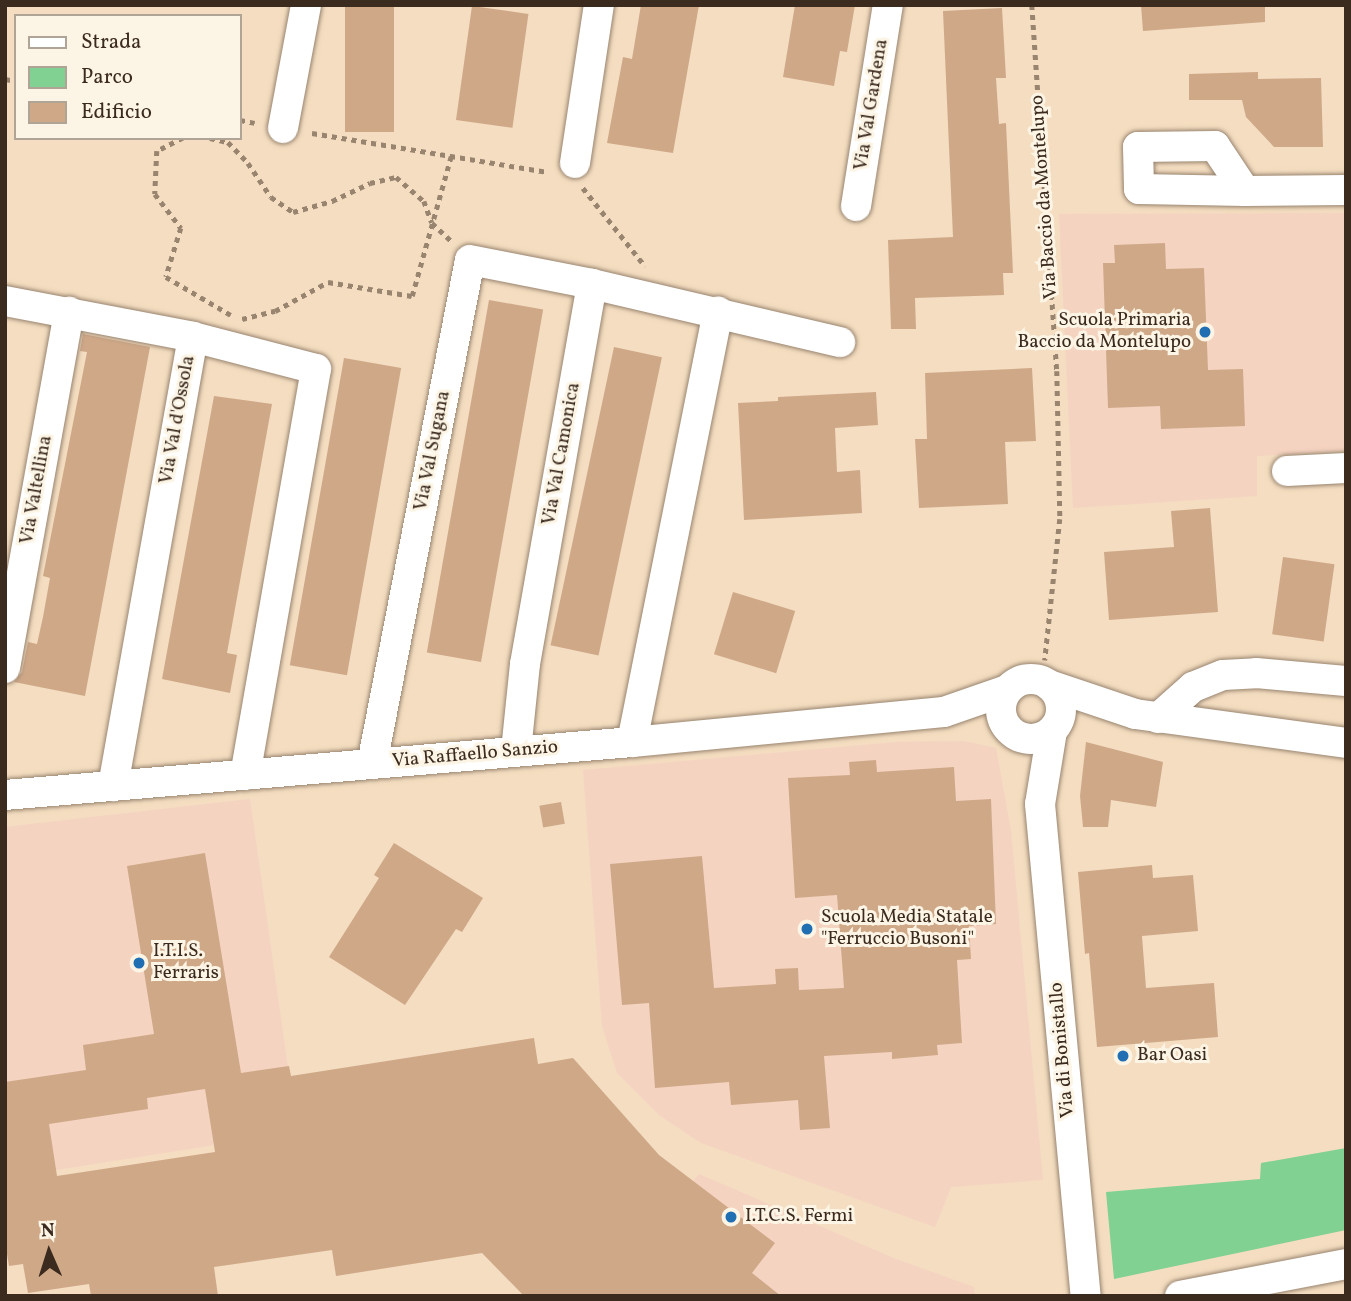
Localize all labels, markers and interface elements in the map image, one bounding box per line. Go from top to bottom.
legend [14,14,242,140]
text: Strada [81,28,142,57]
street label: Via Val Gardena [850,37,894,173]
text: Parco [81,63,133,92]
street label: Via Baccio da Montelupo [1026,94,1064,300]
text: Edificio [81,98,152,127]
place label: Scuola Primaria Baccio da Montelupo [1017,310,1191,354]
marker: Scuola Primaria Baccio da Montelupo [1197,324,1213,340]
street label: Via Val d'Ossola [155,354,201,486]
street label: Via Val Camonica [538,381,586,527]
street label: Via Val Sugana [410,389,456,513]
street label: Via Valtellina [16,433,58,547]
street label: Via Raffaello Sanzio [391,736,559,774]
place label: Scuola Media Statale "Ferruccio Busoni" [821,907,993,951]
marker: Scuola Media Statale "Ferruccio Busoni" [799,921,815,937]
place label: I.T.I.S. Ferraris [153,941,219,985]
marker: I.T.I.S. Ferraris [131,955,147,971]
street label: Via di Bonistallo [1046,981,1080,1119]
place label: Bar Oasi [1137,1045,1207,1067]
marker: Bar Oasi [1115,1048,1131,1064]
place label: I.T.C.S. Fermi [745,1206,853,1228]
marker: I.T.C.S. Fermi [723,1209,739,1225]
north arrow [14,1217,84,1287]
text: N [40,1218,55,1244]

